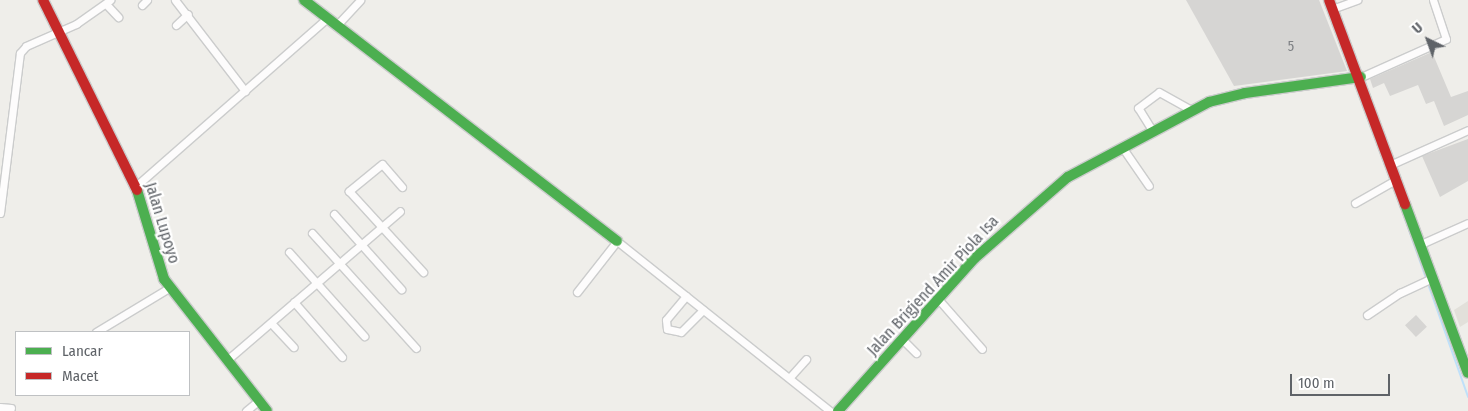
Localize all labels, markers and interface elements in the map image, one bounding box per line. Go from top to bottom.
north arrow [1403,15,1453,65]
text: U [1409,19,1426,38]
house number: 5 [1288,39,1294,55]
street label: Jalan Lupoyo [141,180,183,266]
street label: Jalan Brigjend Amir Piola Isa [863,212,1003,360]
legend [15,331,190,396]
text: Lancar [62,342,103,360]
scale bar [1293,364,1393,396]
text: Macet [62,367,98,385]
text: 100 m [1298,374,1335,392]

